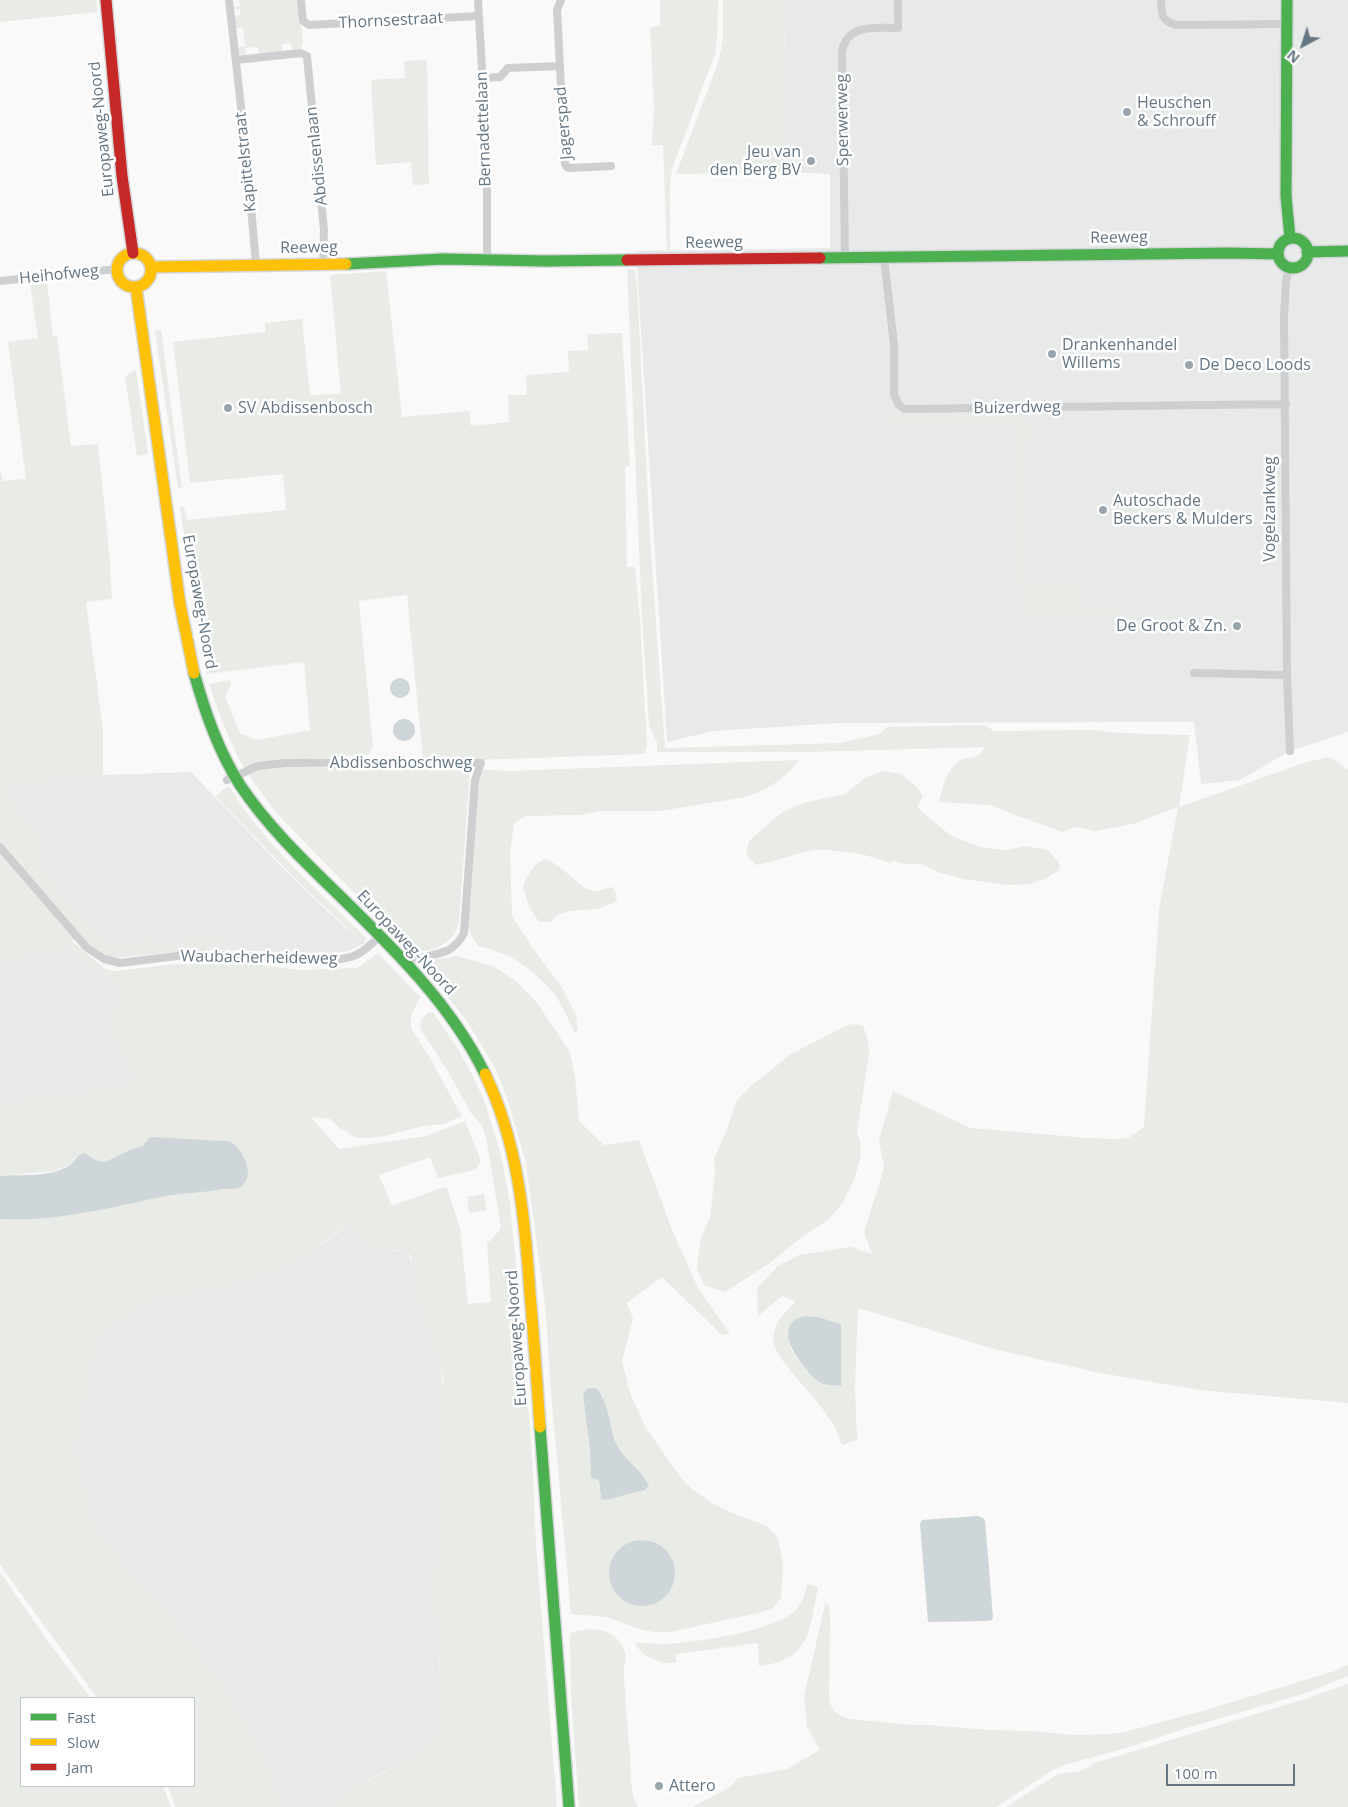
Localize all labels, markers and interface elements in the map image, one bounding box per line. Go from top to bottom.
street label: Thornsestraat [338,9,444,33]
north arrow [1278,20,1328,70]
text: N [1283,46,1304,68]
street label: Europaweg-Noord [85,60,119,198]
street label: Bernadettelaan [472,71,496,187]
street label: Sperwerweg [833,74,853,166]
street label: Jagerspad [551,86,577,160]
place label: Heuschen & Schrouff [1137,93,1216,131]
street label: Abdissenlaan [302,106,332,206]
marker: Heuschen & Schrouff [1121,106,1133,118]
street label: Kapittelstraat [231,111,261,213]
place label: Jeu van den Berg BV [710,142,801,180]
marker: Jeu van den Berg BV [805,155,817,167]
street label: Reeweg [1090,228,1148,248]
street label: Reeweg [685,233,743,253]
street label: Reeweg [280,238,338,258]
street label: Heihofweg [18,261,100,289]
place label: Drankenhandel Willems [1062,335,1177,373]
marker: Drankenhandel Willems [1046,348,1058,360]
place label: De Deco Loods [1199,355,1311,375]
marker: De Deco Loods [1183,359,1195,371]
place label: SV Abdissenbosch [238,398,373,418]
street label: Buizerdweg [973,398,1061,418]
marker: SV Abdissenbosch [222,402,234,414]
street label: Vogelzankweg [1260,456,1280,562]
place label: Autoschade Beckers & Mulders [1113,491,1253,529]
marker: Autoschade Beckers & Mulders [1097,504,1109,516]
street label: Europaweg-Noord [178,533,220,671]
place label: De Groot & Zn. [1116,616,1227,636]
marker: De Groot & Zn. [1231,620,1243,632]
street label: Abdissenboschweg [330,753,472,773]
street label: Europaweg-Noord [352,887,460,999]
street label: Waubacherheideweg [180,947,338,969]
street label: Europaweg-Noord [503,1269,531,1407]
legend [20,1697,195,1787]
text: Fast [67,1707,96,1727]
text: Slow [67,1732,100,1752]
scale bar [1168,1754,1297,1786]
text: Jam [67,1757,93,1777]
text: 100 m [1174,1763,1218,1783]
place label: Attero [669,1776,716,1796]
marker: Attero [653,1780,665,1792]

